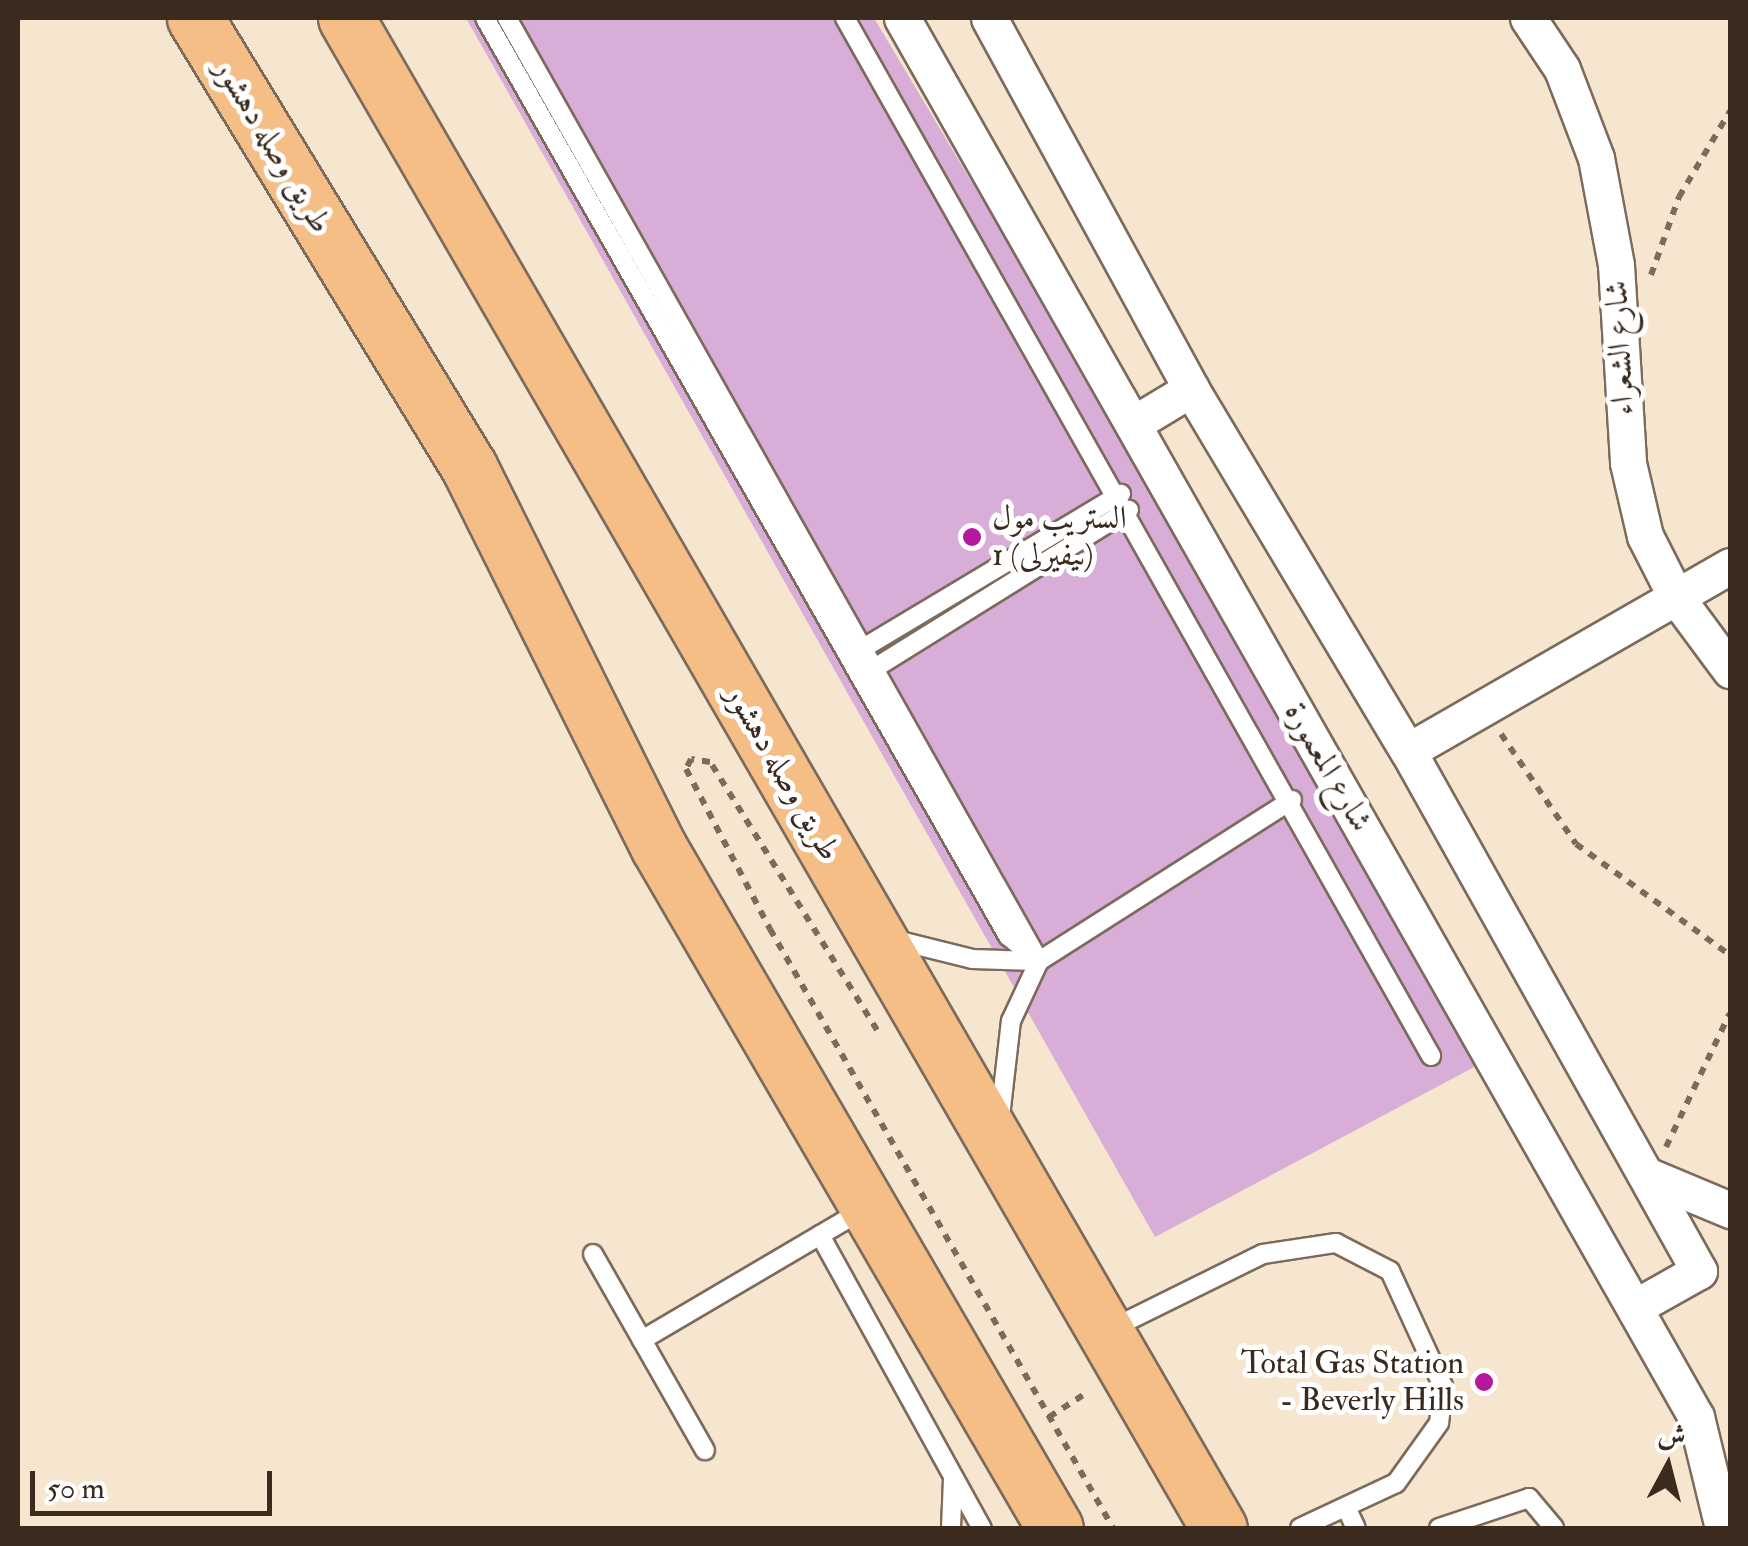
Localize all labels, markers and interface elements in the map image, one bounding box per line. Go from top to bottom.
street label: طريق وصله دهشور [206,52,340,240]
street label: شارع الشعراء [1597,280,1643,416]
place label: الستريب مول 1 (بيفيرلى) [992,500,1127,575]
marker: الستريب مول 1 (بيفيرلى) [961,526,983,548]
street label: طريق وصله دهشور [717,678,849,868]
street label: شارع المعمورة [1276,696,1380,838]
place label: Total Gas Station - Beverly Hills [1241,1345,1464,1420]
marker: Total Gas Station - Beverly Hills [1473,1371,1495,1393]
north arrow [1618,1416,1718,1516]
text: ش [1656,1417,1688,1455]
scale bar [35,1451,278,1513]
text: 50 m [47,1470,105,1507]

